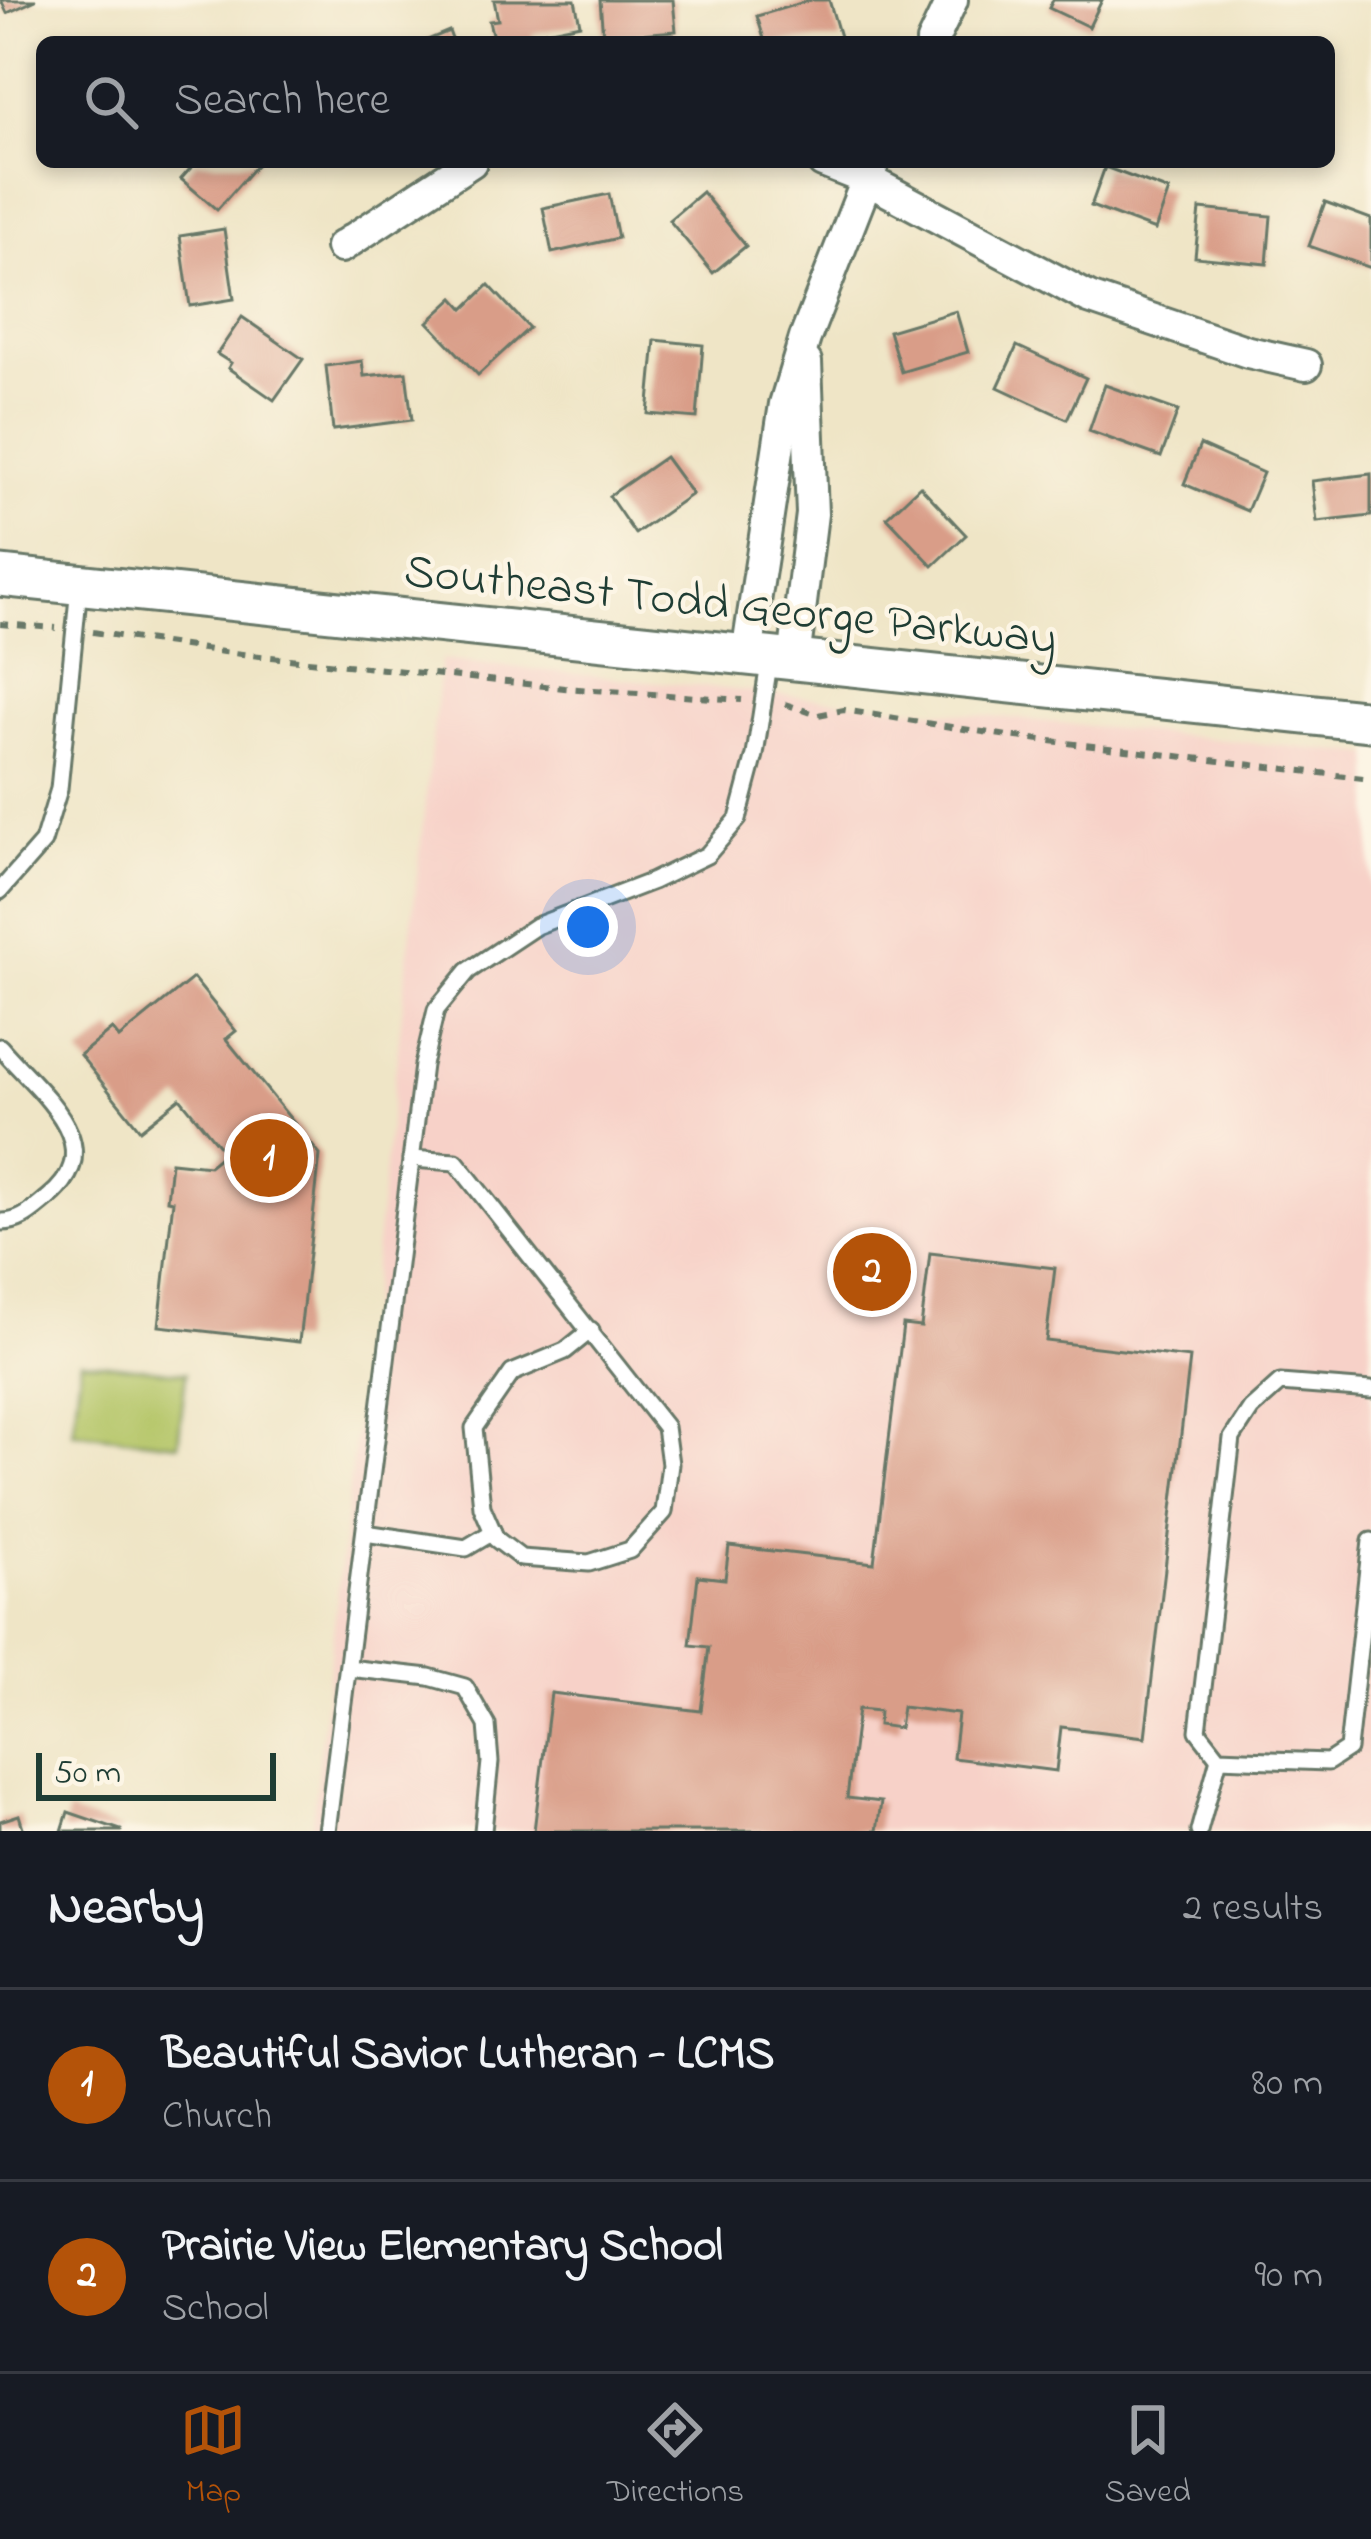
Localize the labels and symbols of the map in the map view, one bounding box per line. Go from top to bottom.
street label: Southeast Todd George Parkway [401,538,1060,677]
your location [558,897,618,957]
pin: 1 [230,1113,308,1203]
pin: 2 [833,1227,911,1317]
scale bar [36,1747,276,1800]

